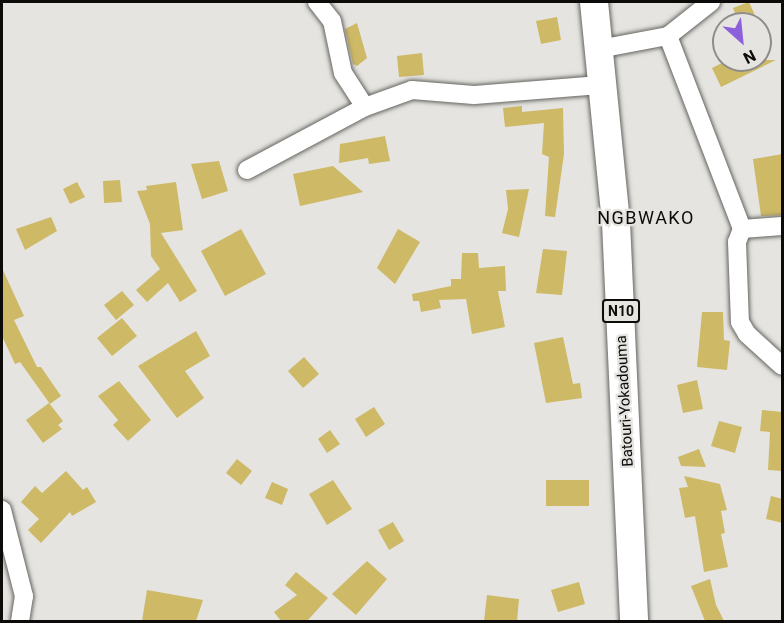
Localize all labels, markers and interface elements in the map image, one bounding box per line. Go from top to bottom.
north arrow [712,12,772,72]
text: N [740,46,759,68]
district label: NGBWAKO [597,207,695,229]
road number: N10 [602,300,640,322]
street label: Batouri-Yokadouma [613,335,637,467]

